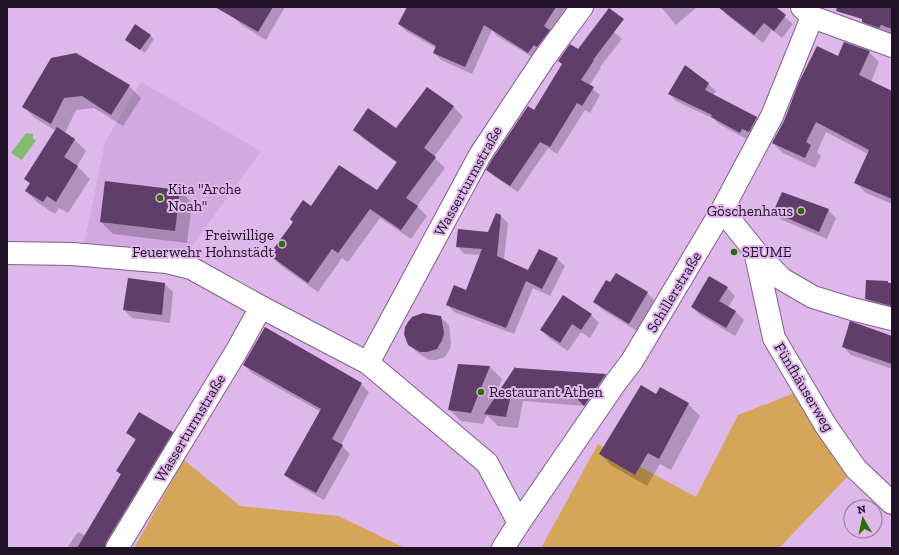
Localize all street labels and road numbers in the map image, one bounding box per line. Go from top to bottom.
street label: Wasserturmstraße [430,123,506,239]
street label: Schillerstraße [643,248,705,336]
street label: Fünfhäuserweg [770,339,838,435]
street label: Wasserturmstraße [151,371,229,485]

